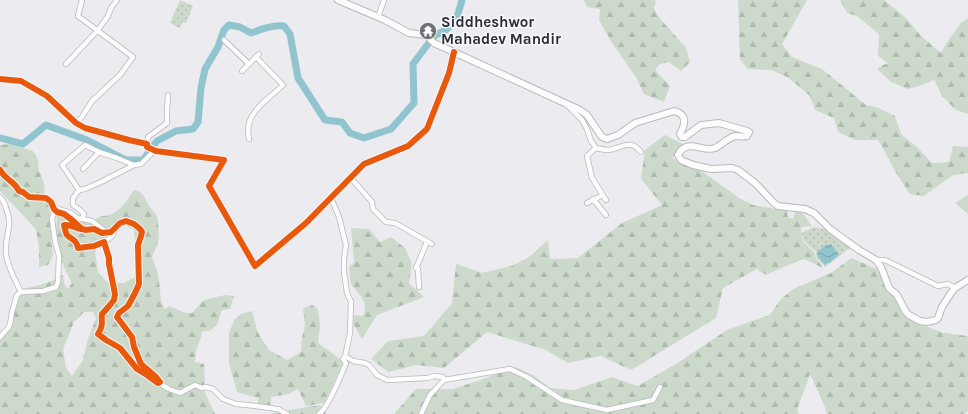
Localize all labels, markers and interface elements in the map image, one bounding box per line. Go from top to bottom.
place label: Siddheshwor Mahadev Mandir [441,13,561,48]
temple icon: Siddheshwor Mahadev Mandir [418,21,438,41]

